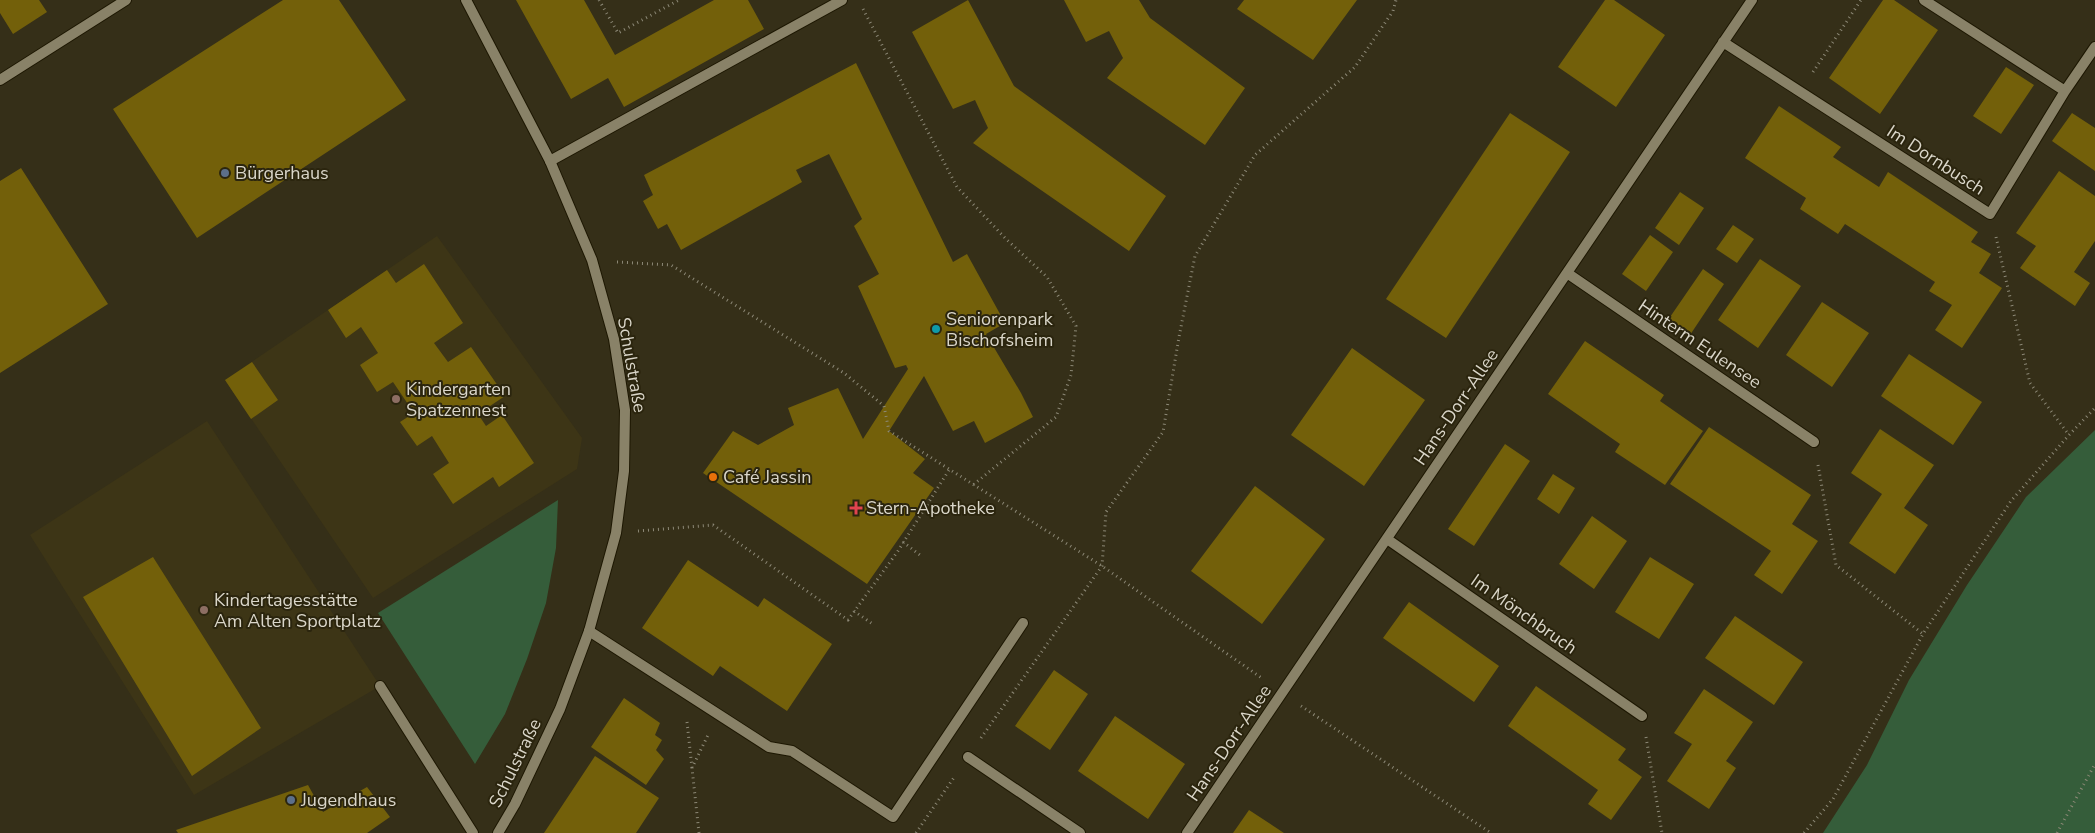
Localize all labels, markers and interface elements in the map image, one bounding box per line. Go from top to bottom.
street label: Im Dornbusch [1882,119,1990,201]
place label: Bürgerhaus [235,161,329,185]
marker: Bürgerhaus [219,167,231,179]
street label: Hinterm Eulensee [1634,294,1766,394]
place label: Seniorenpark Bischofsheim [946,307,1054,352]
street label: Schulstraße [612,315,652,415]
marker: Seniorenpark Bischofsheim [930,323,942,335]
street label: Hans-Dorr-Allee [1408,344,1504,470]
place label: Kindergarten Spatzennest [406,377,511,422]
marker: Kindergarten Spatzennest [390,393,402,405]
place label: Café Jassin [723,465,811,489]
marker: Café Jassin [707,471,719,483]
place label: Stern-Apotheke [866,496,995,520]
marker: Stern-Apotheke [850,502,862,514]
street label: Im Mönchbruch [1466,568,1582,660]
place label: Kindertagesstätte Am Alten Sportplatz [214,588,381,633]
marker: Kindertagesstätte Am Alten Sportplatz [198,604,210,616]
street label: Hans-Dorr-Allee [1181,680,1277,806]
street label: Schulstraße [483,714,547,812]
place label: Jugendhaus [300,788,396,812]
marker: Jugendhaus [285,794,297,806]

